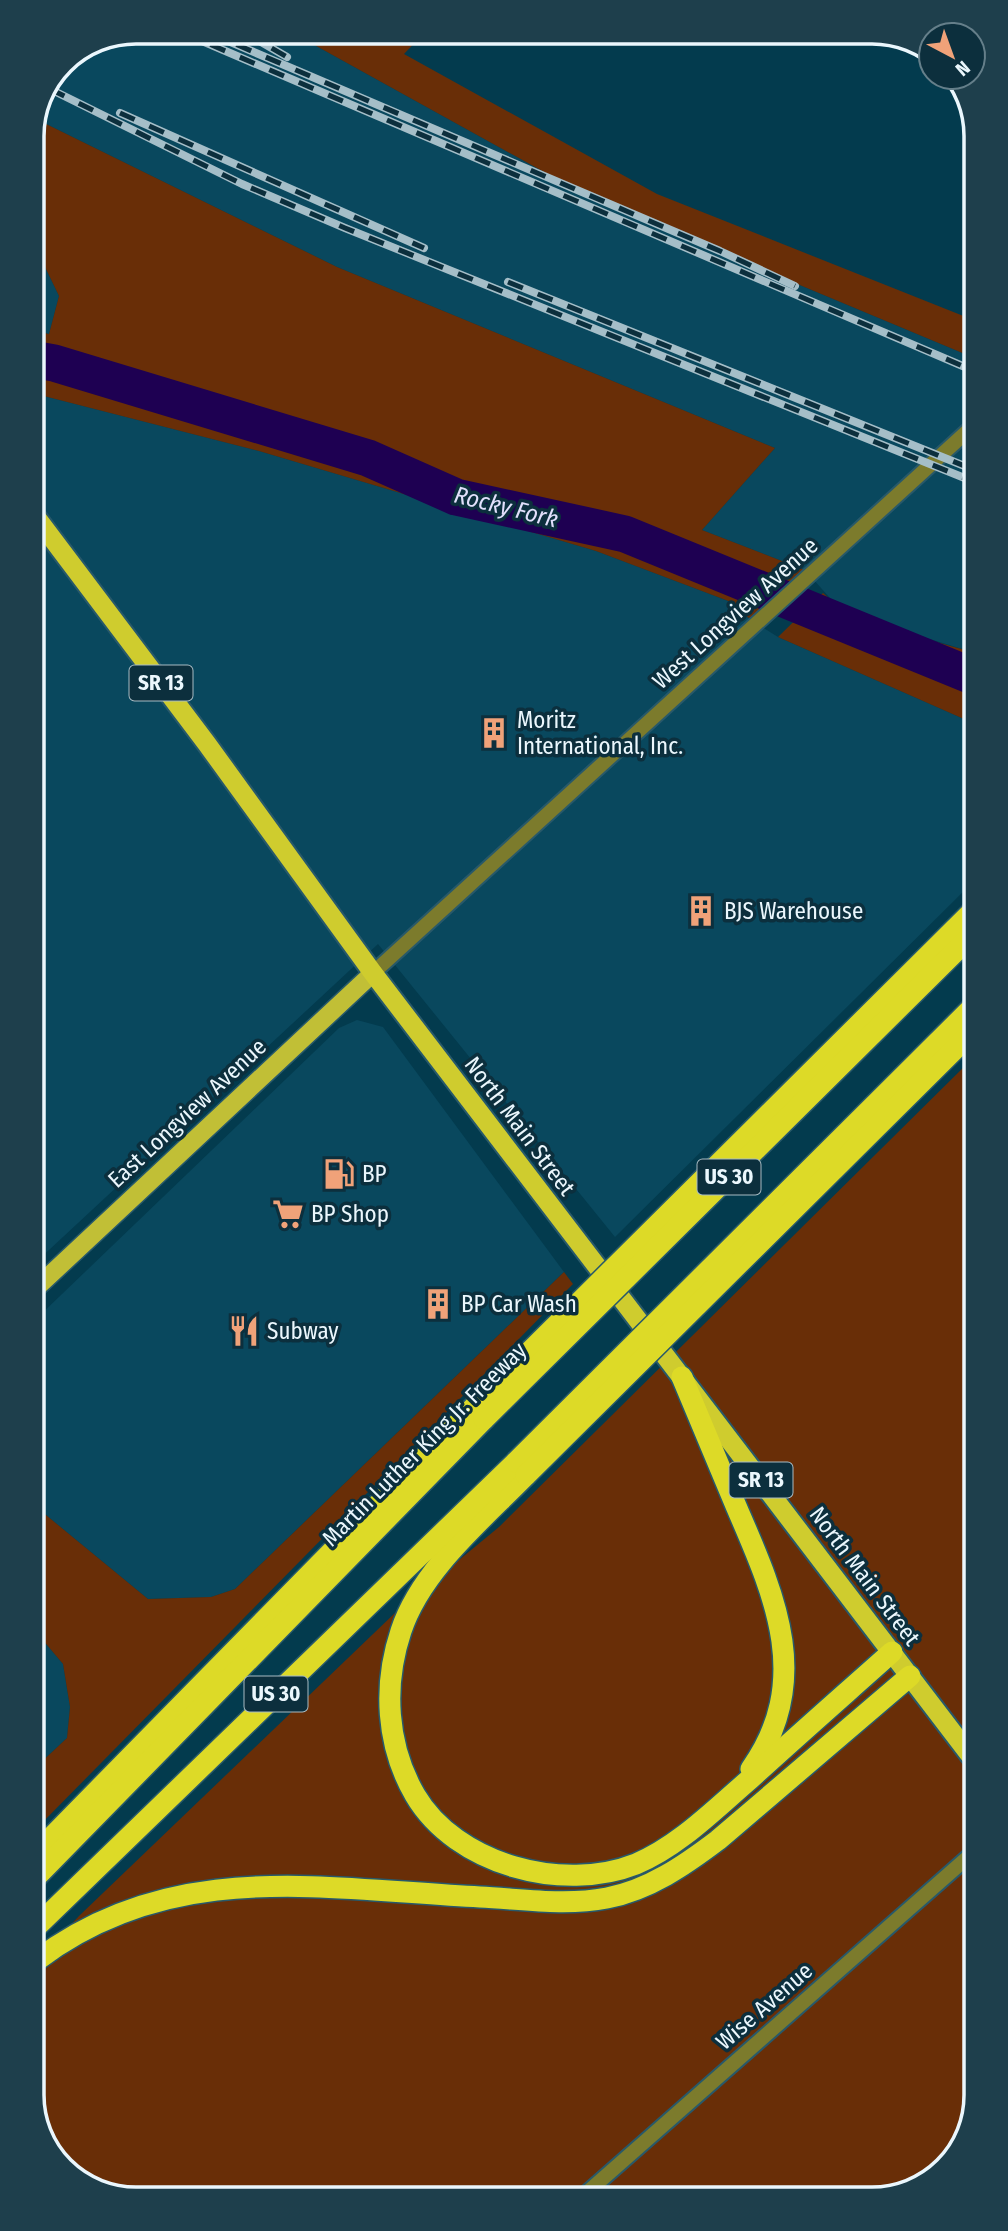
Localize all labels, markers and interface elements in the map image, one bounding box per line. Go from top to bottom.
north arrow [917,21,987,91]
text: N [951,56,975,81]
water label: Rocky Fork [451,481,561,533]
street label: West Longview Avenue [647,531,823,695]
road number: SR 13 [130,666,192,700]
place label: Moritz International, Inc. [517,706,683,760]
building icon: Moritz International, Inc. [477,716,511,750]
building icon: BJS Warehouse [684,894,718,928]
place label: BJS Warehouse [724,897,863,925]
street label: East Longview Avenue [102,1032,272,1194]
street label: North Main Street [459,1051,582,1201]
fuel station icon: BP [322,1157,356,1191]
place label: BP [362,1160,387,1188]
road number: US 30 [698,1160,760,1194]
supermarket icon: BP Shop [271,1197,305,1231]
place label: BP Shop [311,1200,389,1228]
building icon: BP Car Wash [421,1287,455,1321]
place label: BP Car Wash [461,1290,577,1318]
restaurant icon: Subway [227,1314,261,1348]
place label: Subway [267,1317,339,1345]
street label: Martin Luther King Jr. Freeway [316,1336,532,1552]
road number: SR 13 [730,1462,792,1498]
street label: North Main Street [804,1501,927,1651]
road number: US 30 [244,1676,308,1712]
street label: Wise Avenue [710,1956,818,2056]

